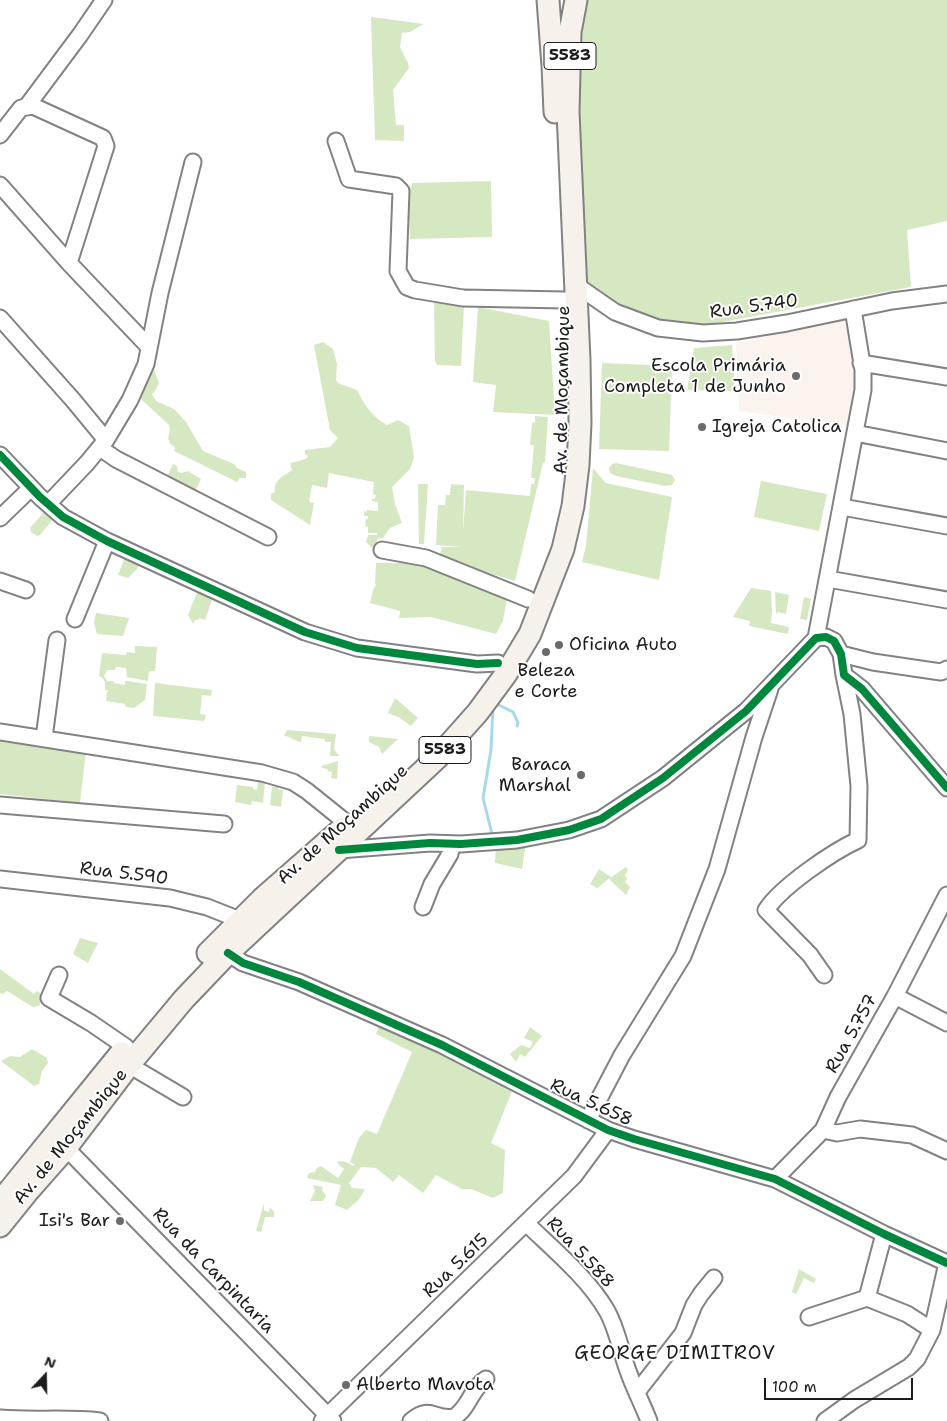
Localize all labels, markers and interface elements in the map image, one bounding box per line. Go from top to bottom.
road number: 5583 [544,42,596,70]
street label: Rua 5.740 [708,290,800,324]
street label: Av. de Moçambique [551,305,575,475]
place label: Escola Primária Completa 1 de Junho [604,355,786,398]
marker: Escola Primária Completa 1 de Junho [790,370,802,382]
place label: Igreja Catolica [712,416,841,438]
marker: Igreja Catolica [696,421,708,433]
place label: Oficina Auto [569,634,677,656]
marker: Oficina Auto [553,639,565,651]
marker: Beleza e Corte [540,646,552,658]
place label: Beleza e Corte [514,660,578,702]
road number: 5583 [419,736,471,764]
place label: Baraca Marshal [499,754,571,796]
street label: Av. de Moçambique [273,760,413,890]
marker: Baraca Marshal [575,769,587,781]
street label: Rua 5.590 [79,858,169,890]
street label: Rua 5.757 [821,991,883,1077]
street label: Av. de Moçambique [9,1065,133,1209]
street label: Rua 5.658 [546,1075,636,1131]
street label: Rua da Carpintaria [148,1204,278,1338]
place label: Isi's Bar [39,1210,110,1232]
street label: Rua 5.588 [542,1213,618,1293]
marker: Isi's Bar [114,1215,126,1227]
street label: Rua 5.615 [419,1229,493,1303]
district label: GEORGE DIMITROV [572,1343,778,1365]
north arrow [20,1351,70,1401]
text: N [42,1352,59,1372]
scale bar [767,1368,916,1400]
place label: Alberto Mavota [356,1374,494,1396]
text: 100 m [772,1377,817,1397]
marker: Alberto Mavota [340,1379,352,1391]

